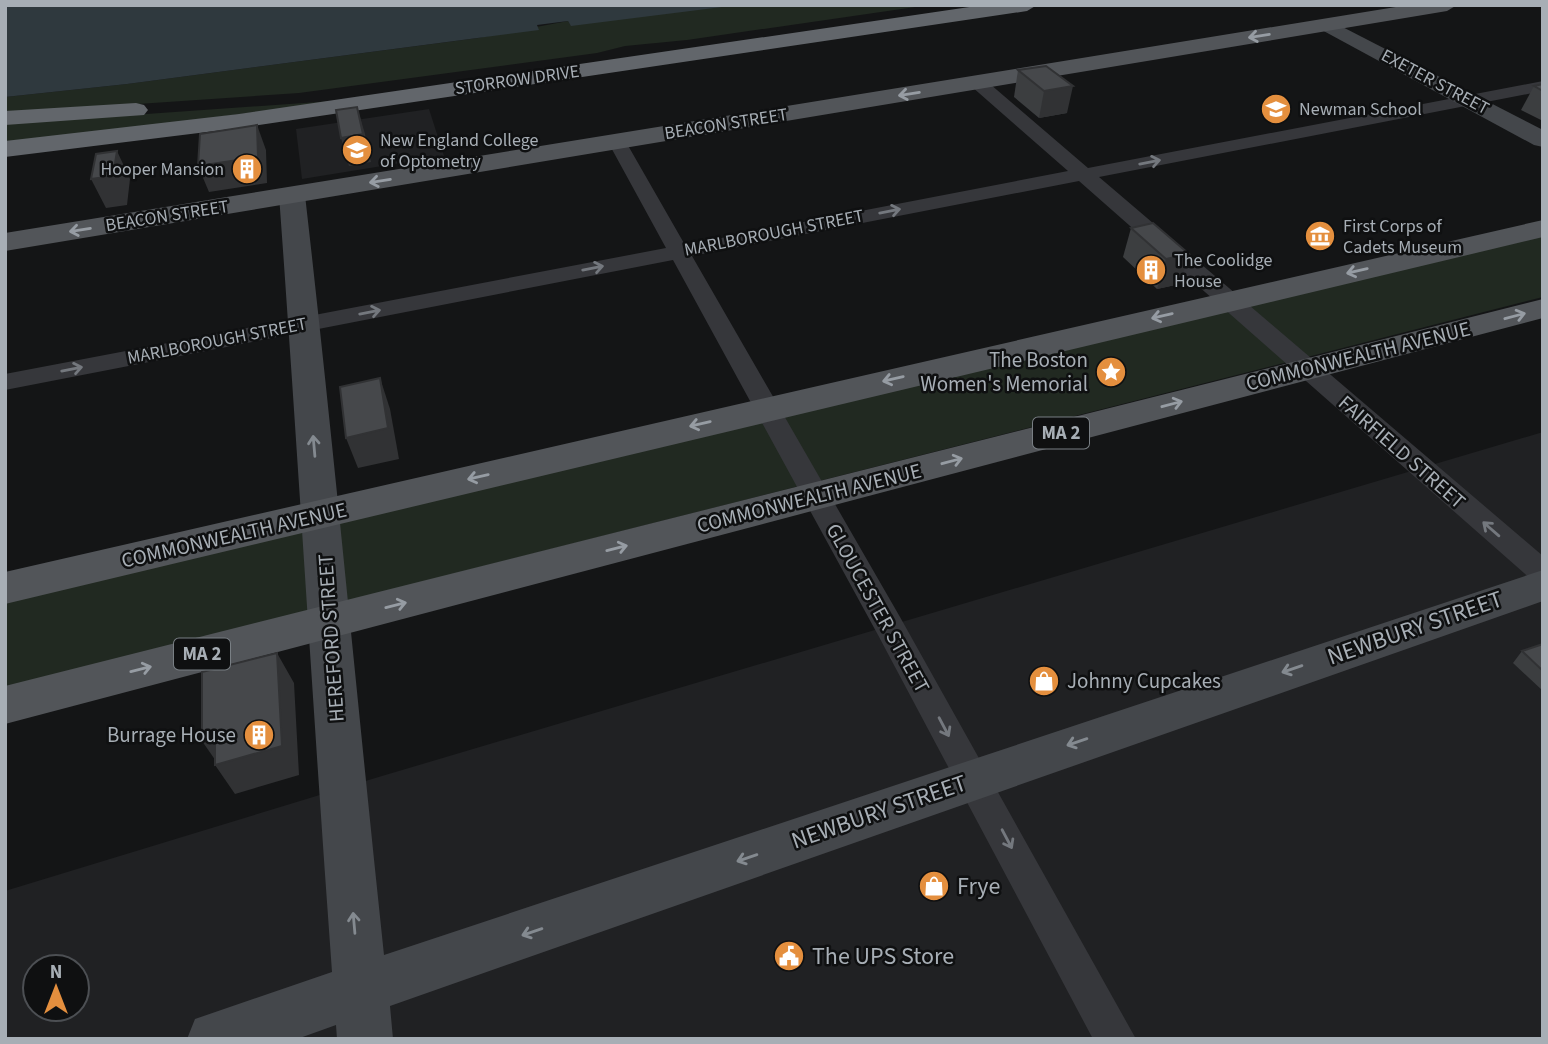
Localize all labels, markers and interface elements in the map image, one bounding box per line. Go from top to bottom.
one-way arrow [1248,30,1271,43]
street label: EXETER STREET [1377,43,1494,121]
street label: STORROW DRIVE [453,59,581,101]
one-way arrow [898,88,921,101]
school or university icon: Newman School [1259,92,1293,126]
place label: Newman School [1299,97,1422,122]
street label: BEACON STREET [663,102,790,146]
place label: New England College of Optometry [380,128,538,174]
school or university icon: New England College of Optometry [340,133,374,167]
building icon: Hooper Mansion [230,152,264,186]
one-way arrow [1138,154,1161,168]
place label: Hooper Mansion [100,157,224,182]
one-way arrow [369,175,392,188]
street label: BEACON STREET [104,194,231,238]
street label: MARLBOROUGH STREET [682,203,866,263]
one-way arrow [878,204,901,217]
place label: First Corps of Cadets Museum [1343,214,1462,260]
museum icon: First Corps of Cadets Museum [1303,219,1337,253]
one-way arrow [69,224,92,237]
place label: The Coolidge House [1174,248,1273,294]
building icon: The Coolidge House [1134,253,1168,287]
one-way arrow [581,260,604,274]
one-way arrow [1346,265,1369,278]
one-way arrow [358,304,381,318]
one-way arrow [1503,309,1526,322]
one-way arrow [1151,310,1174,324]
street label: MARLBOROUGH STREET [125,311,309,371]
street label: COMMONWEALTH AVENUE [1243,314,1473,398]
place label: The Boston Women's Memorial [920,345,1088,399]
place icon: The Boston Women's Memorial [1094,355,1128,389]
one-way arrow [60,362,83,375]
one-way arrow [882,373,905,386]
street label: FAIRFIELD STREET [1332,388,1472,516]
one-way arrow [1161,397,1183,410]
one-way arrow [689,418,712,431]
road number: MA 2 [1033,418,1089,448]
one-way arrow [307,436,320,458]
one-way arrow [941,454,963,467]
street label: COMMONWEALTH AVENUE [694,456,924,540]
one-way arrow [468,471,490,484]
street label: COMMONWEALTH AVENUE [118,494,350,576]
street label: GLOUCESTER STREET [819,518,937,698]
one-way arrow [1483,520,1500,537]
one-way arrow [605,541,628,554]
street label: HEREFORD STREET [310,553,352,723]
street label: NEWBURY STREET [1323,582,1508,674]
one-way arrow [385,597,407,610]
road number: MA 2 [174,638,230,670]
one-way arrow [129,662,152,675]
shop icon: Johnny Cupcakes [1027,664,1061,698]
one-way arrow [1282,664,1304,676]
place label: Johnny Cupcakes [1067,666,1221,696]
one-way arrow [937,717,951,737]
building icon: Burrage House [242,718,276,752]
place label: Burrage House [107,720,236,750]
one-way arrow [1066,736,1088,749]
street label: NEWBURY STREET [787,766,972,858]
one-way arrow [1000,829,1014,849]
one-way arrow [737,853,759,865]
shop icon: Frye [917,869,951,903]
place label: Frye [957,869,1000,904]
one-way arrow [347,912,360,935]
one-way arrow [521,926,543,939]
public building icon: The UPS Store [772,939,806,973]
place label: The UPS Store [812,939,954,974]
north arrow [21,953,91,1023]
text: N [50,959,62,986]

